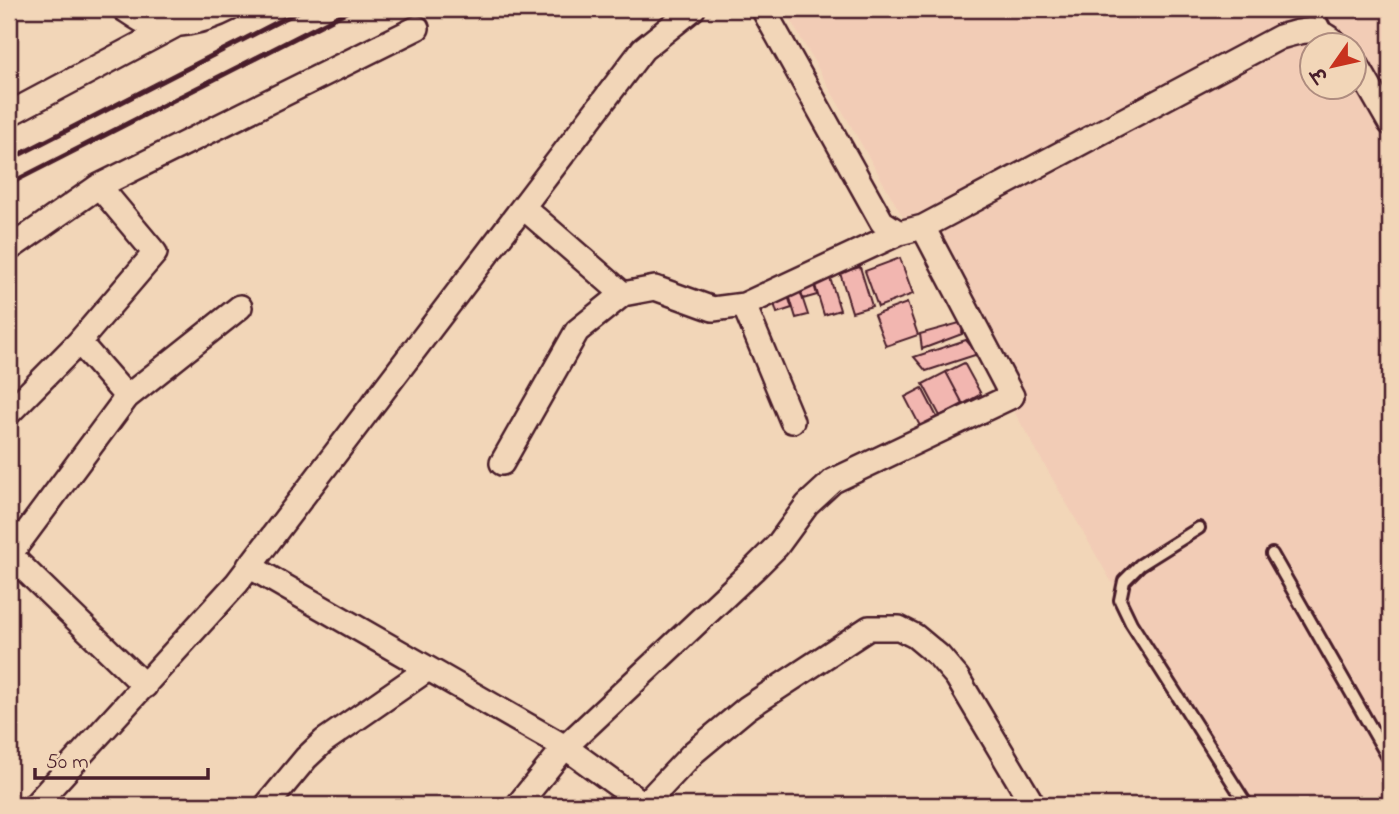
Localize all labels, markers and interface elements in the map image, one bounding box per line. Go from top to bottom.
north arrow [1298,32,1368,102]
text: उ [1305,59,1337,89]
scale bar [35,737,208,781]
text: 50 m [46,748,89,778]

